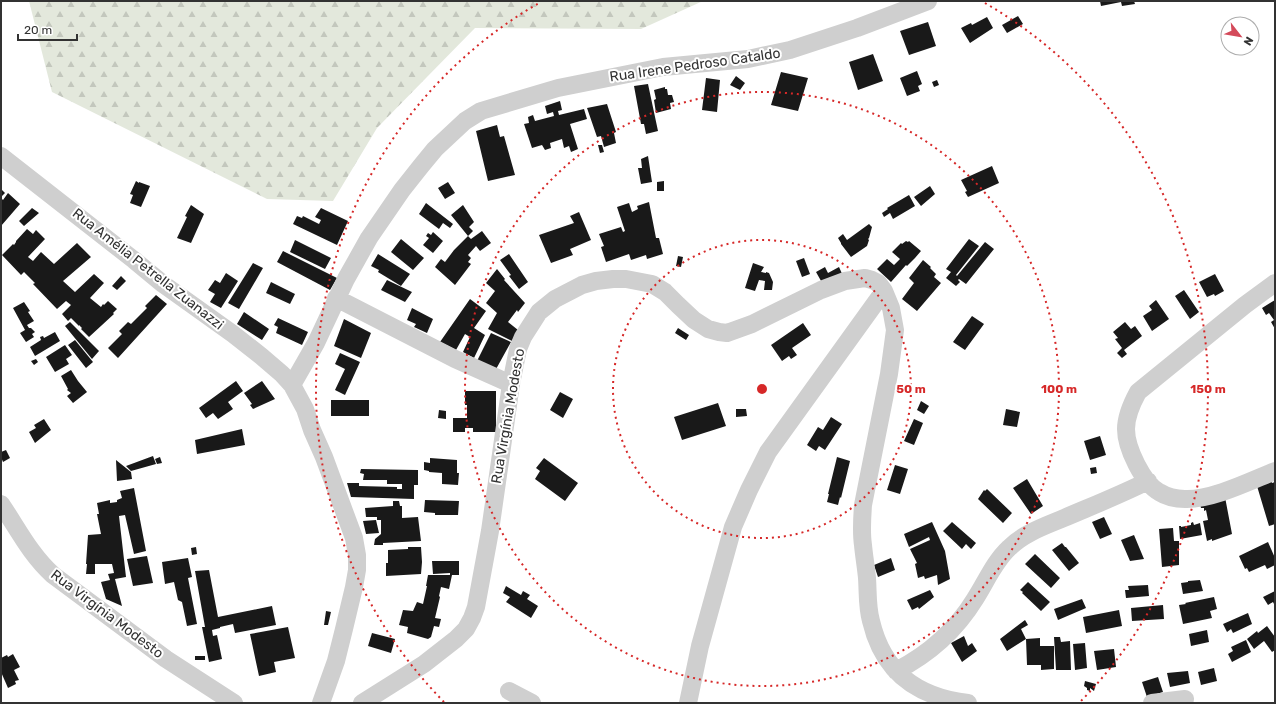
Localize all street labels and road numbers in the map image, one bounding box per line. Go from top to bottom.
street label: Rua Irene Pedroso Cataldo [609,45,781,85]
street label: Rua Amélia Petrella Zuanazzi [69,205,227,333]
street label: Rua Virgínia Modesto [488,347,528,485]
street label: Rua Virgínia Modesto [47,566,167,662]

